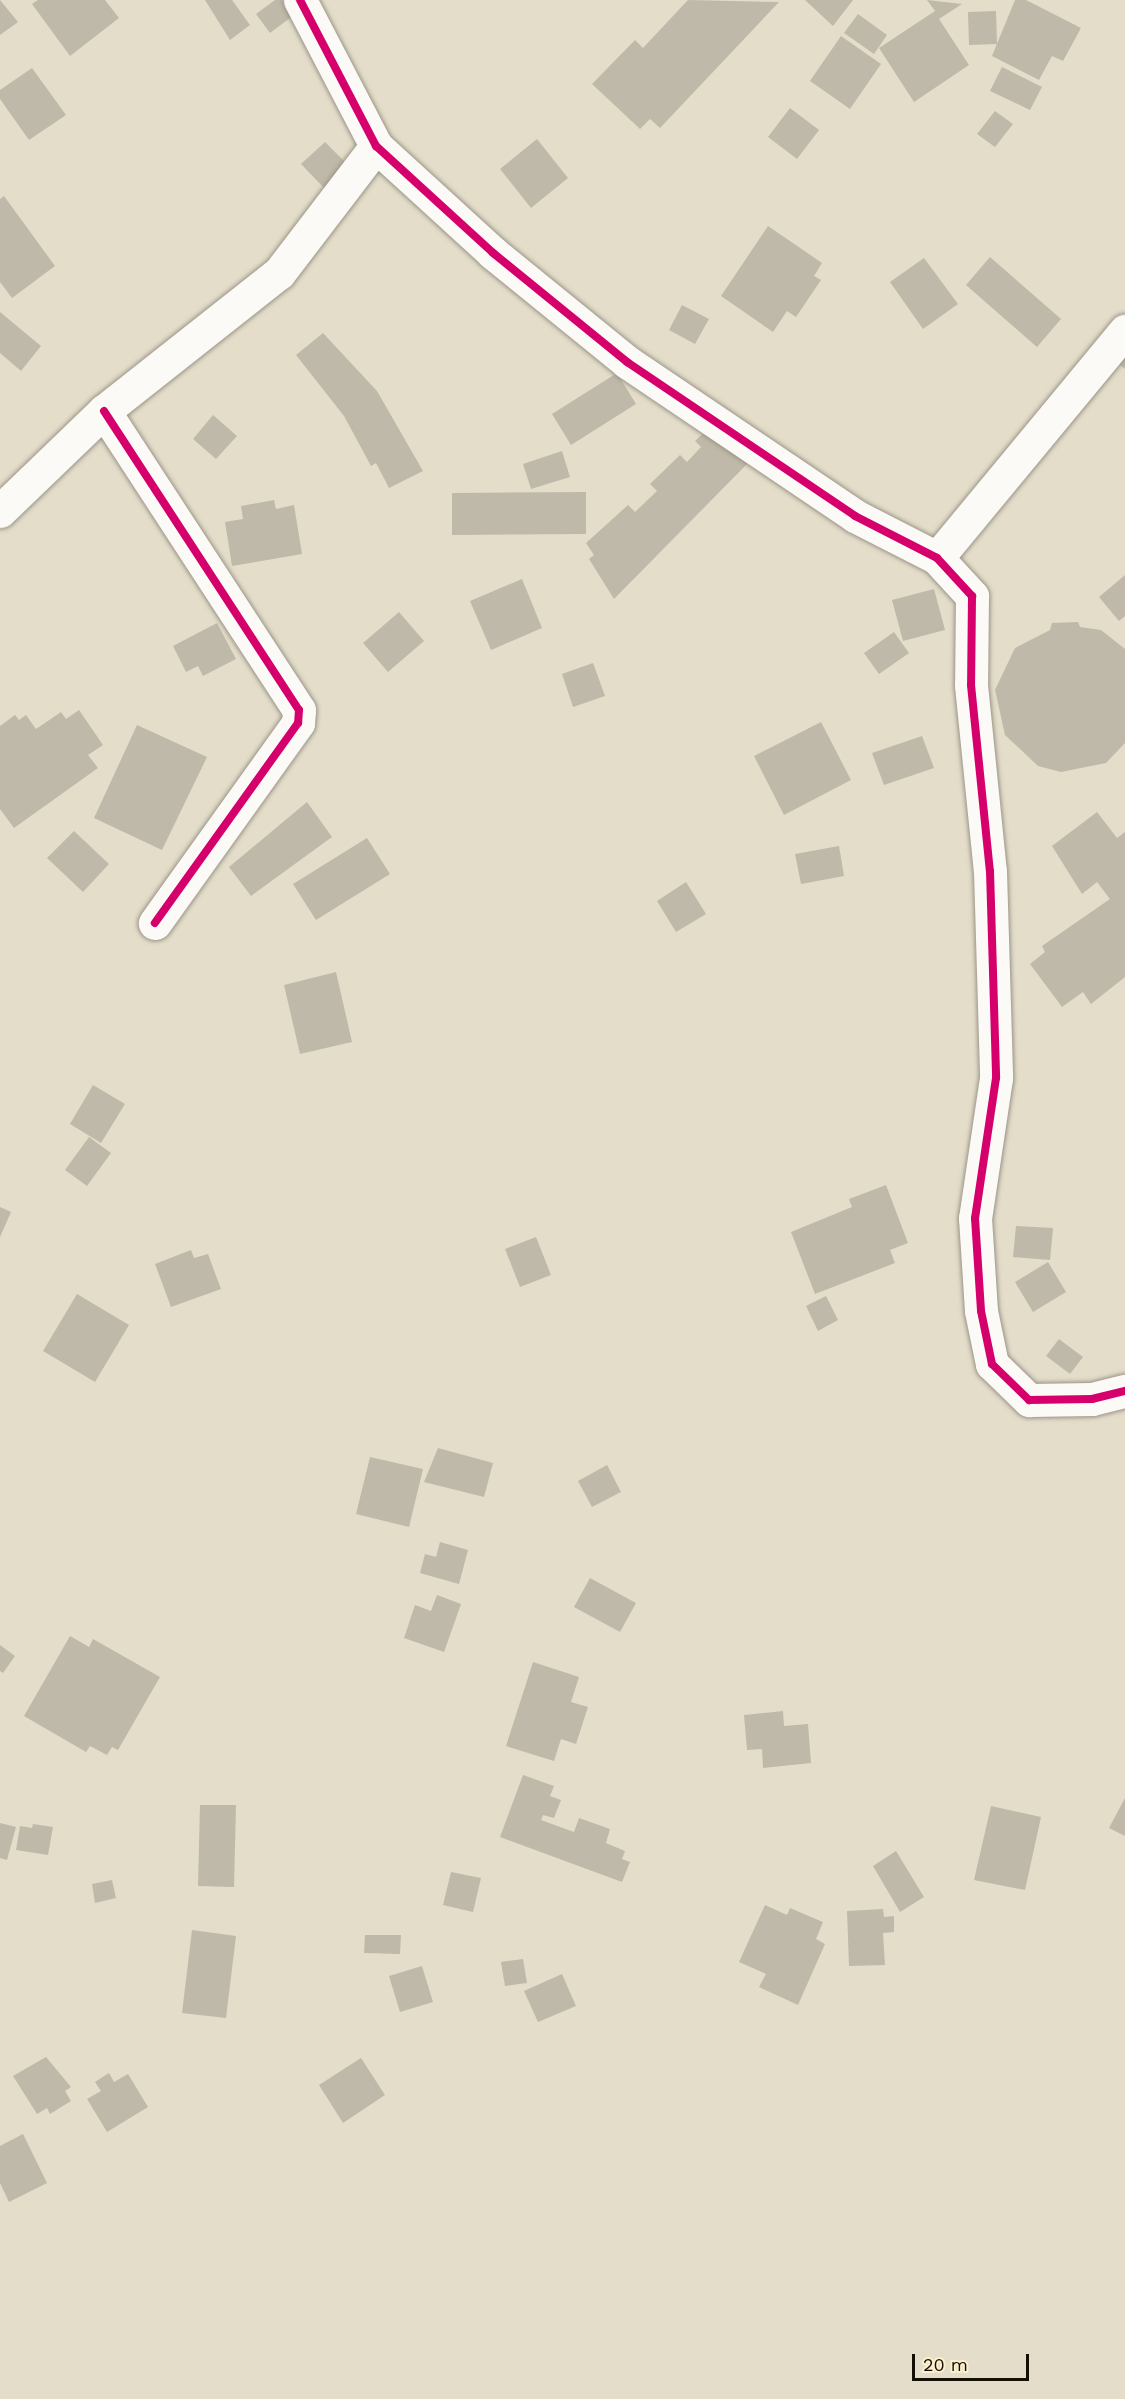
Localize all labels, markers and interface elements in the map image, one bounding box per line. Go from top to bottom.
scale bar [915,2342,1032,2380]
text: 20 m [923,2354,968,2375]

